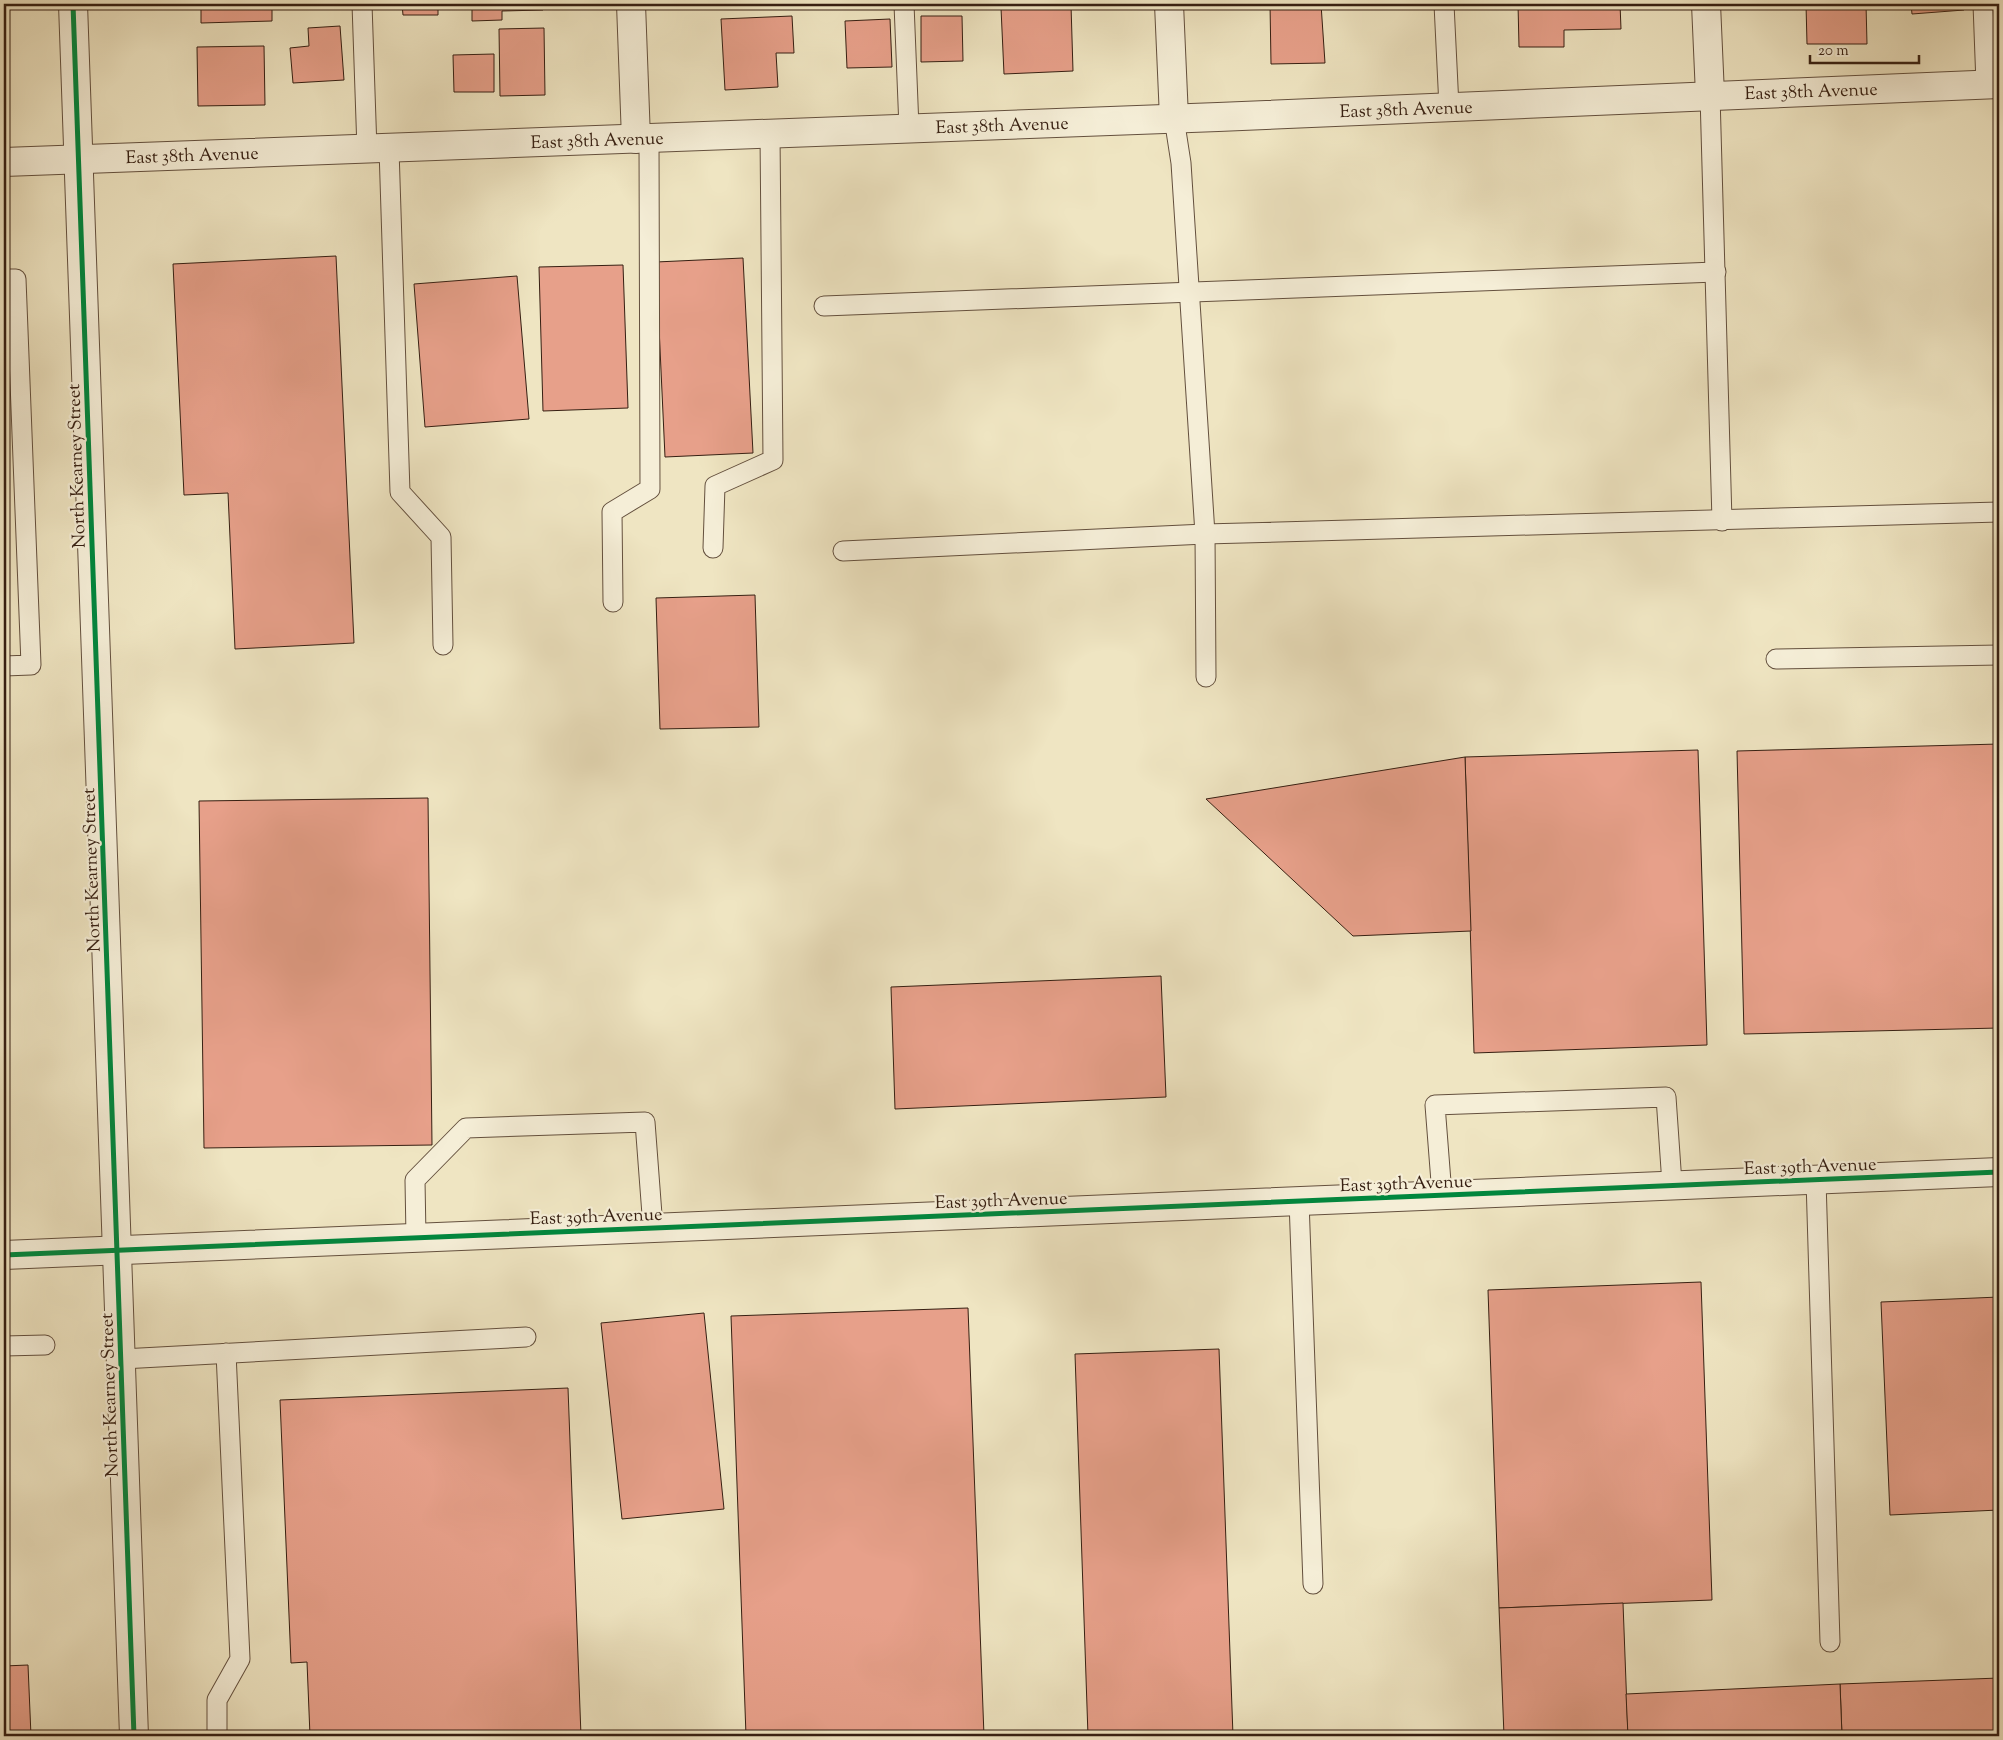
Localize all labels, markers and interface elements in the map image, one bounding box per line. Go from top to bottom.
scale bar [1810,32,1919,64]
text: 20 m [1818,41,1849,62]
street label: East 38th Avenue [1744,78,1878,108]
street label: East 38th Avenue [1339,96,1473,126]
street label: East 38th Avenue [935,112,1069,142]
street label: East 38th Avenue [530,127,664,157]
street label: East 38th Avenue [125,142,259,172]
street label: North Kearney Street [62,383,94,549]
street label: North Kearney Street [77,787,109,953]
street label: East 39th Avenue [1743,1153,1877,1183]
street label: East 39th Avenue [1339,1170,1473,1200]
street label: East 39th Avenue [934,1187,1068,1217]
street label: East 39th Avenue [529,1203,663,1233]
street label: North Kearney Street [95,1312,127,1478]

